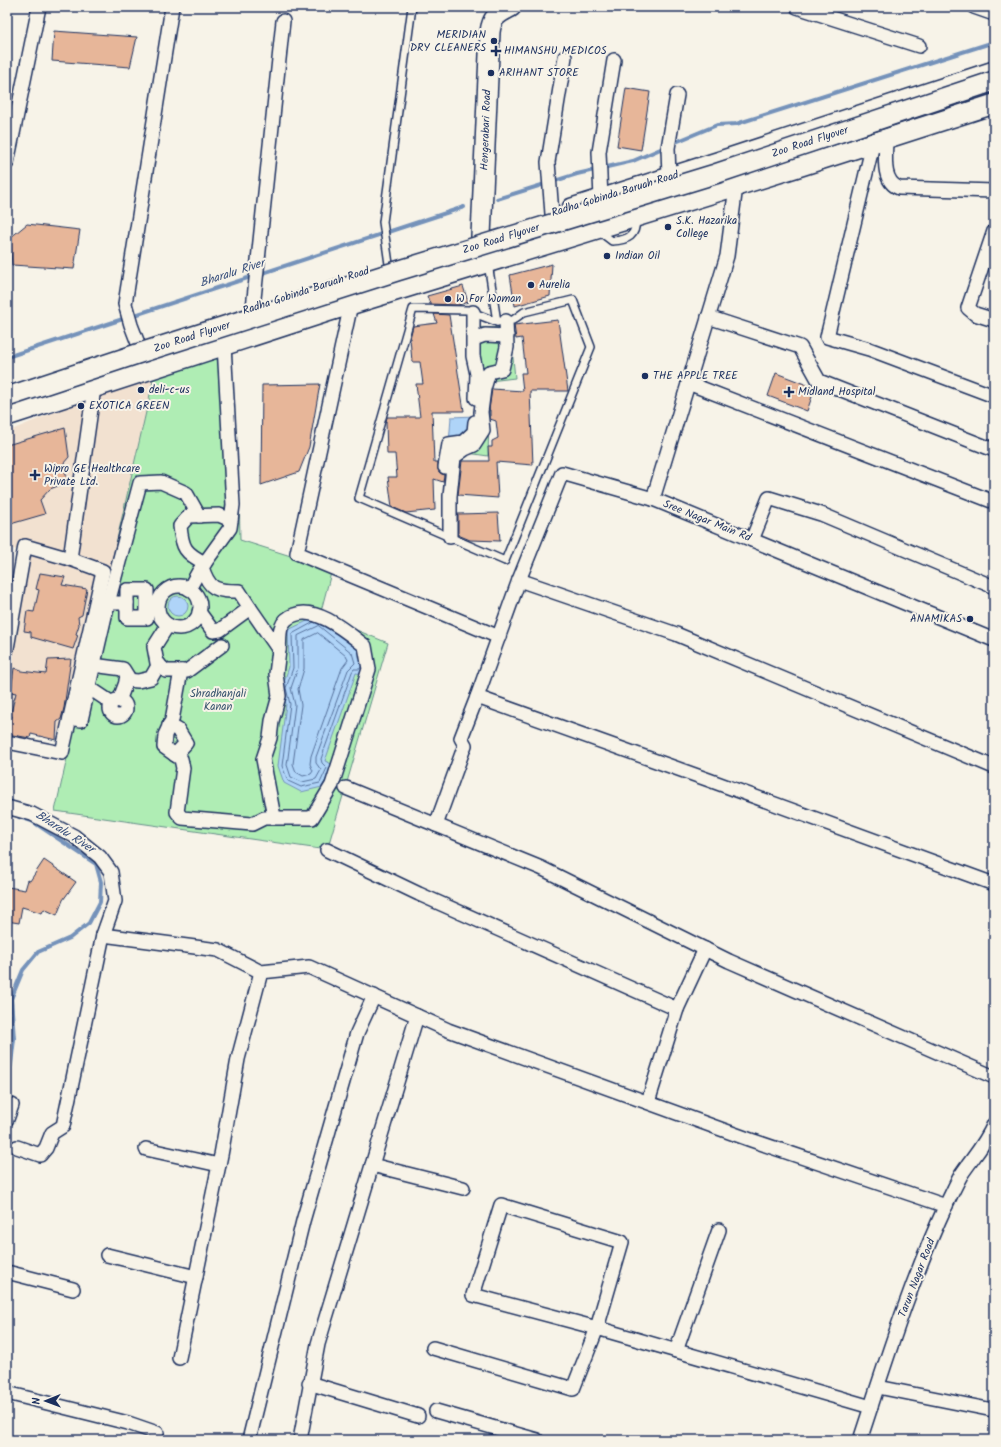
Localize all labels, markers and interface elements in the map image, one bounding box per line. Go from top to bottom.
place label: MERIDIAN DRY CLEANERS [410,26,487,57]
marker: MERIDIAN DRY CLEANERS [489,36,499,46]
place label: HIMANSHU MEDICOS [504,42,607,60]
marker: HIMANSHU MEDICOS [491,46,501,56]
place label: ARIHANT STORE [499,64,579,82]
marker: ARIHANT STORE [486,68,496,78]
street label: Hengerabari Road [476,89,496,171]
street label: Zoo Road Flyover [769,121,852,163]
street label: Radha Gobinda Baruah Road [549,166,681,222]
place label: S.K. Hazarika College [676,212,737,243]
street label: Zoo Road Flyover [460,218,543,259]
marker: S.K. Hazarika College [663,222,673,232]
place label: Indian Oil [615,247,660,265]
marker: Indian Oil [602,251,612,261]
water label: Bharalu River [197,253,270,292]
street label: Radha Gobinda Baruah Road [240,262,372,320]
place label: Aurelia [539,276,570,294]
marker: Aurelia [526,280,536,290]
place label: W For Woman [456,290,521,308]
marker: W For Woman [443,294,453,304]
street label: Zoo Road Flyover [151,316,234,358]
place label: THE APPLE TREE [653,367,738,385]
marker: THE APPLE TREE [640,371,650,381]
place label: deli-c-us [149,381,190,399]
place label: Midland Hospital [798,383,876,401]
marker: deli-c-us [136,385,146,395]
marker: Midland Hospital [783,386,795,398]
place label: EXOTICA GREEN [89,397,170,415]
marker: EXOTICA GREEN [76,401,86,411]
place label: Wipro GE Healthcare Private Ltd. [44,460,140,491]
marker: Wipro GE Healthcare Private Ltd. [29,469,41,481]
street label: Sree Nagar Main Rd [660,495,754,547]
place label: ANAMIKAS [910,610,962,628]
marker: ANAMIKAS [965,614,975,624]
park label: Shradhanjali Kanan [190,685,246,716]
water label: Bharalu River [32,806,101,860]
street label: Tarun Nagar Road [894,1235,941,1320]
north arrow [26,1381,66,1421]
text: N [28,1397,46,1405]

